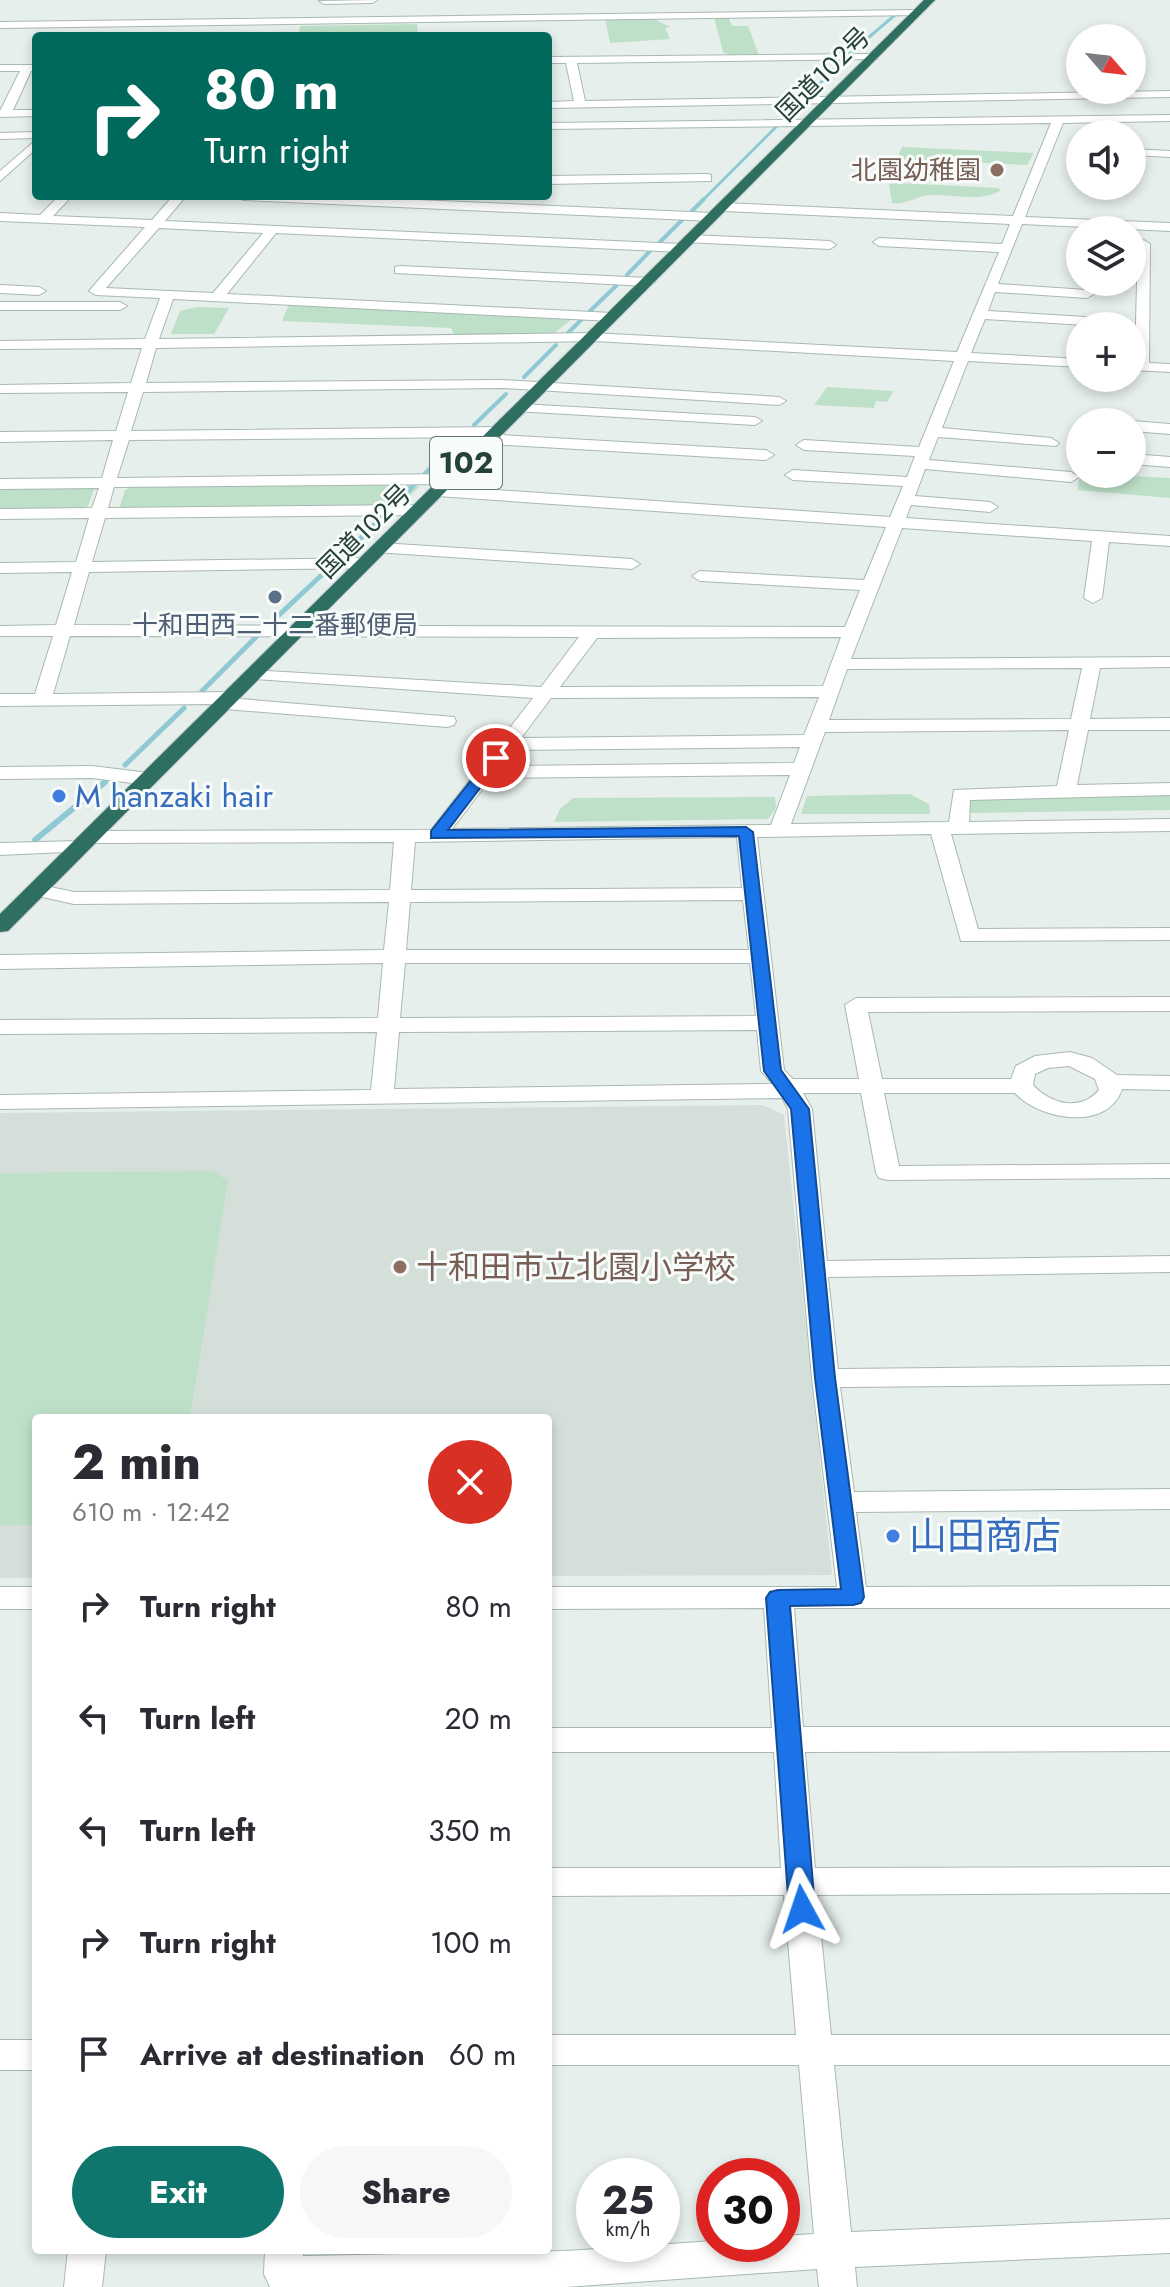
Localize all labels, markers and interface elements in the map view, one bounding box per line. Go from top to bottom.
street label: 国道102号 [767,18,879,130]
north arrow [1066,24,1146,104]
map controls [1066,24,1146,488]
text: 80 m [204,49,339,130]
icon: right [72,64,176,168]
button: sound [1066,120,1146,200]
text: Turn right [204,124,349,176]
place label: 北園幼稚園 [851,151,981,189]
marker: 北園幼稚園 [988,161,1006,179]
button: layers [1066,216,1146,296]
button: + [1066,312,1146,392]
button: − [1066,408,1146,488]
road number: 102 [430,437,502,489]
street label: 国道102号 [308,475,420,587]
marker: 十和田西二十二番郵便局 [266,588,284,606]
place label: 十和田西二十二番郵便局 [132,606,418,644]
pin [462,724,530,792]
icon: arrive [474,736,518,780]
place label: M hanzaki hair [75,773,273,819]
marker: M hanzaki hair [50,787,68,805]
place label: 十和田市立北園小学校 [416,1244,736,1290]
marker: 十和田市立北園小学校 [391,1258,409,1276]
text: 2 min [72,1428,201,1497]
button: close [428,1440,512,1524]
text: 610 m · 12:42 [72,1493,230,1531]
place label: 山田商店 [909,1508,1061,1563]
marker: 山田商店 [884,1527,902,1545]
icon: right [72,1584,116,1628]
text: Turn right [140,1585,276,1628]
text: 80 m [445,1585,512,1628]
icon: left [72,1696,116,1740]
text: Turn left [140,1697,255,1740]
text: 20 m [445,1697,512,1740]
icon: left [72,1808,116,1852]
text: Turn left [140,1809,255,1852]
text: 350 m [428,1809,512,1852]
position arrow [760,1867,844,1951]
icon: right [72,1920,116,1964]
text: Turn right [140,1921,276,1964]
text: 100 m [430,1921,512,1964]
icon: arrive [72,2032,116,2076]
text: Arrive at destination [140,2033,425,2076]
text: 60 m [449,2033,516,2076]
button: Exit [72,2146,284,2238]
button: Share [300,2146,512,2238]
speed limit sign: 30 [696,2158,800,2262]
text: 25 [602,2171,654,2229]
text: km/h [605,2215,651,2244]

